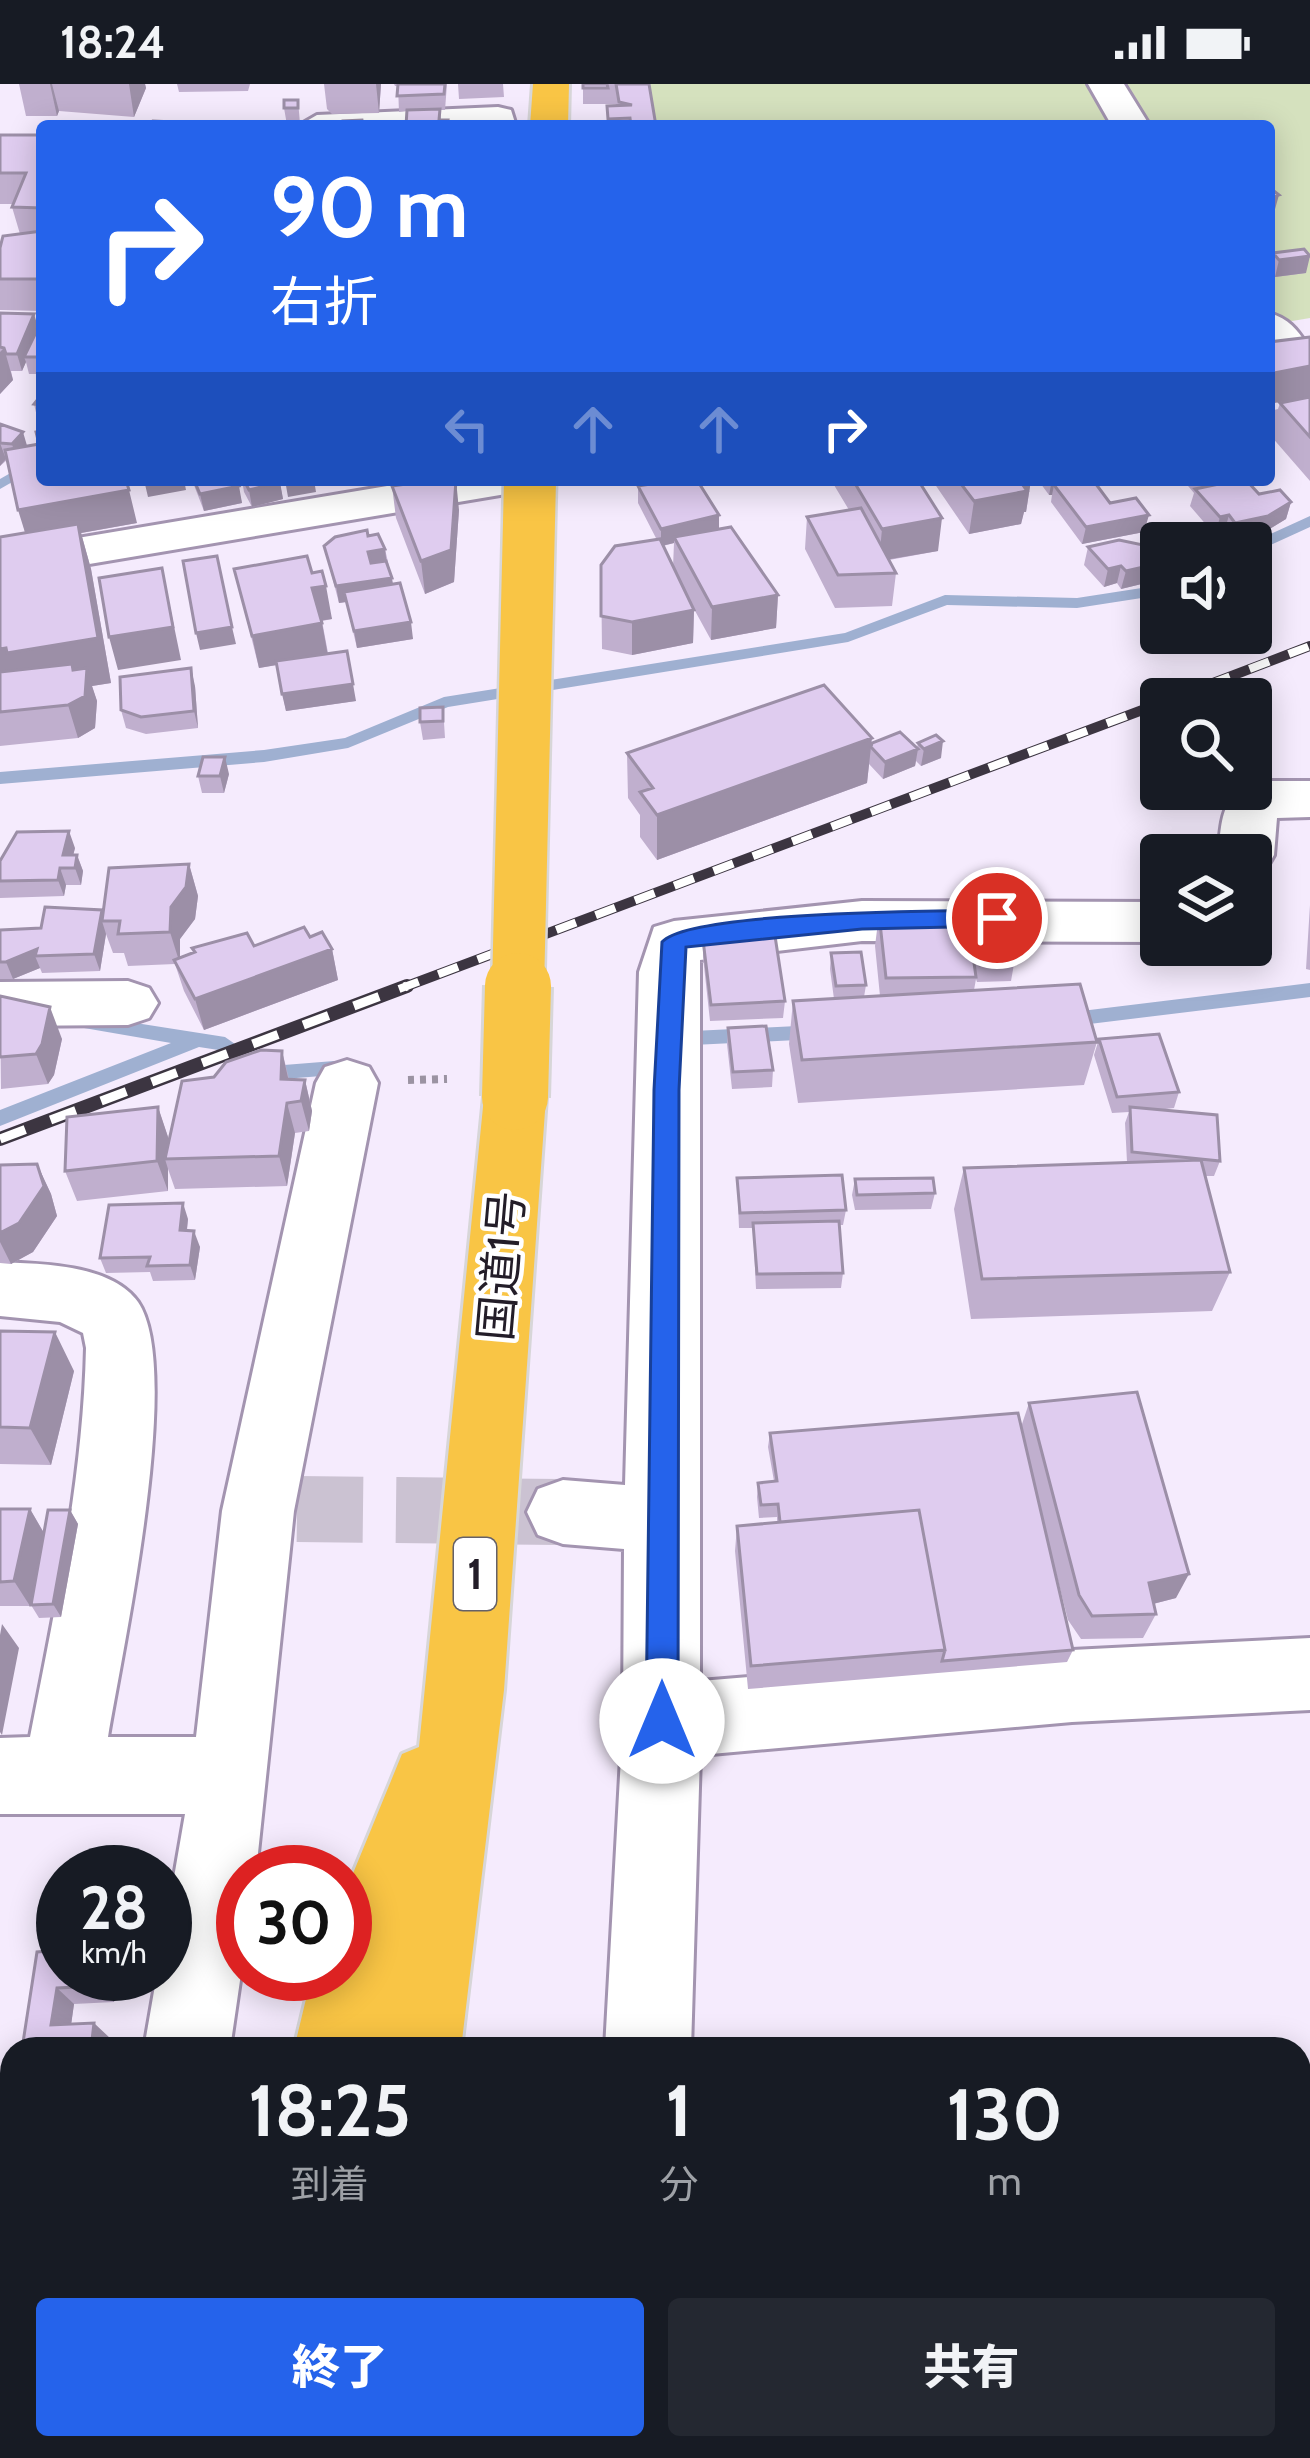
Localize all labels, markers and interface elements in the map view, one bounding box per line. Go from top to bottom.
text: 18:24 [60,15,166,69]
text: 90 m [270,156,468,258]
icon: right [72,168,228,324]
text: 右折 [270,269,378,335]
icon: left [434,396,500,462]
icon: ahead [560,396,626,462]
icon: ahead [686,396,752,462]
icon: right [812,396,878,462]
map controls [1140,522,1272,966]
button: sound [1140,522,1272,654]
button: search [1140,678,1272,810]
button: layers [1140,834,1272,966]
pin [946,867,1048,969]
icon: arrive [964,885,1030,951]
street label: 国道1号 [468,1189,534,1343]
road number: 1 [454,1538,496,1610]
position arrow [599,1658,725,1784]
speed limit sign: 30 [216,1845,372,2001]
text: 28 [80,1871,148,1944]
text: km/h [81,1934,147,1971]
text: 18:25 [248,2067,411,2154]
text: 1 [665,2067,692,2154]
text: 130 [947,2071,1063,2158]
text: m [988,2157,1022,2205]
text: 到着 [291,2160,369,2208]
text: 分 [659,2160,698,2208]
button: 終了 [36,2298,644,2436]
button: 共有 [668,2298,1275,2436]

